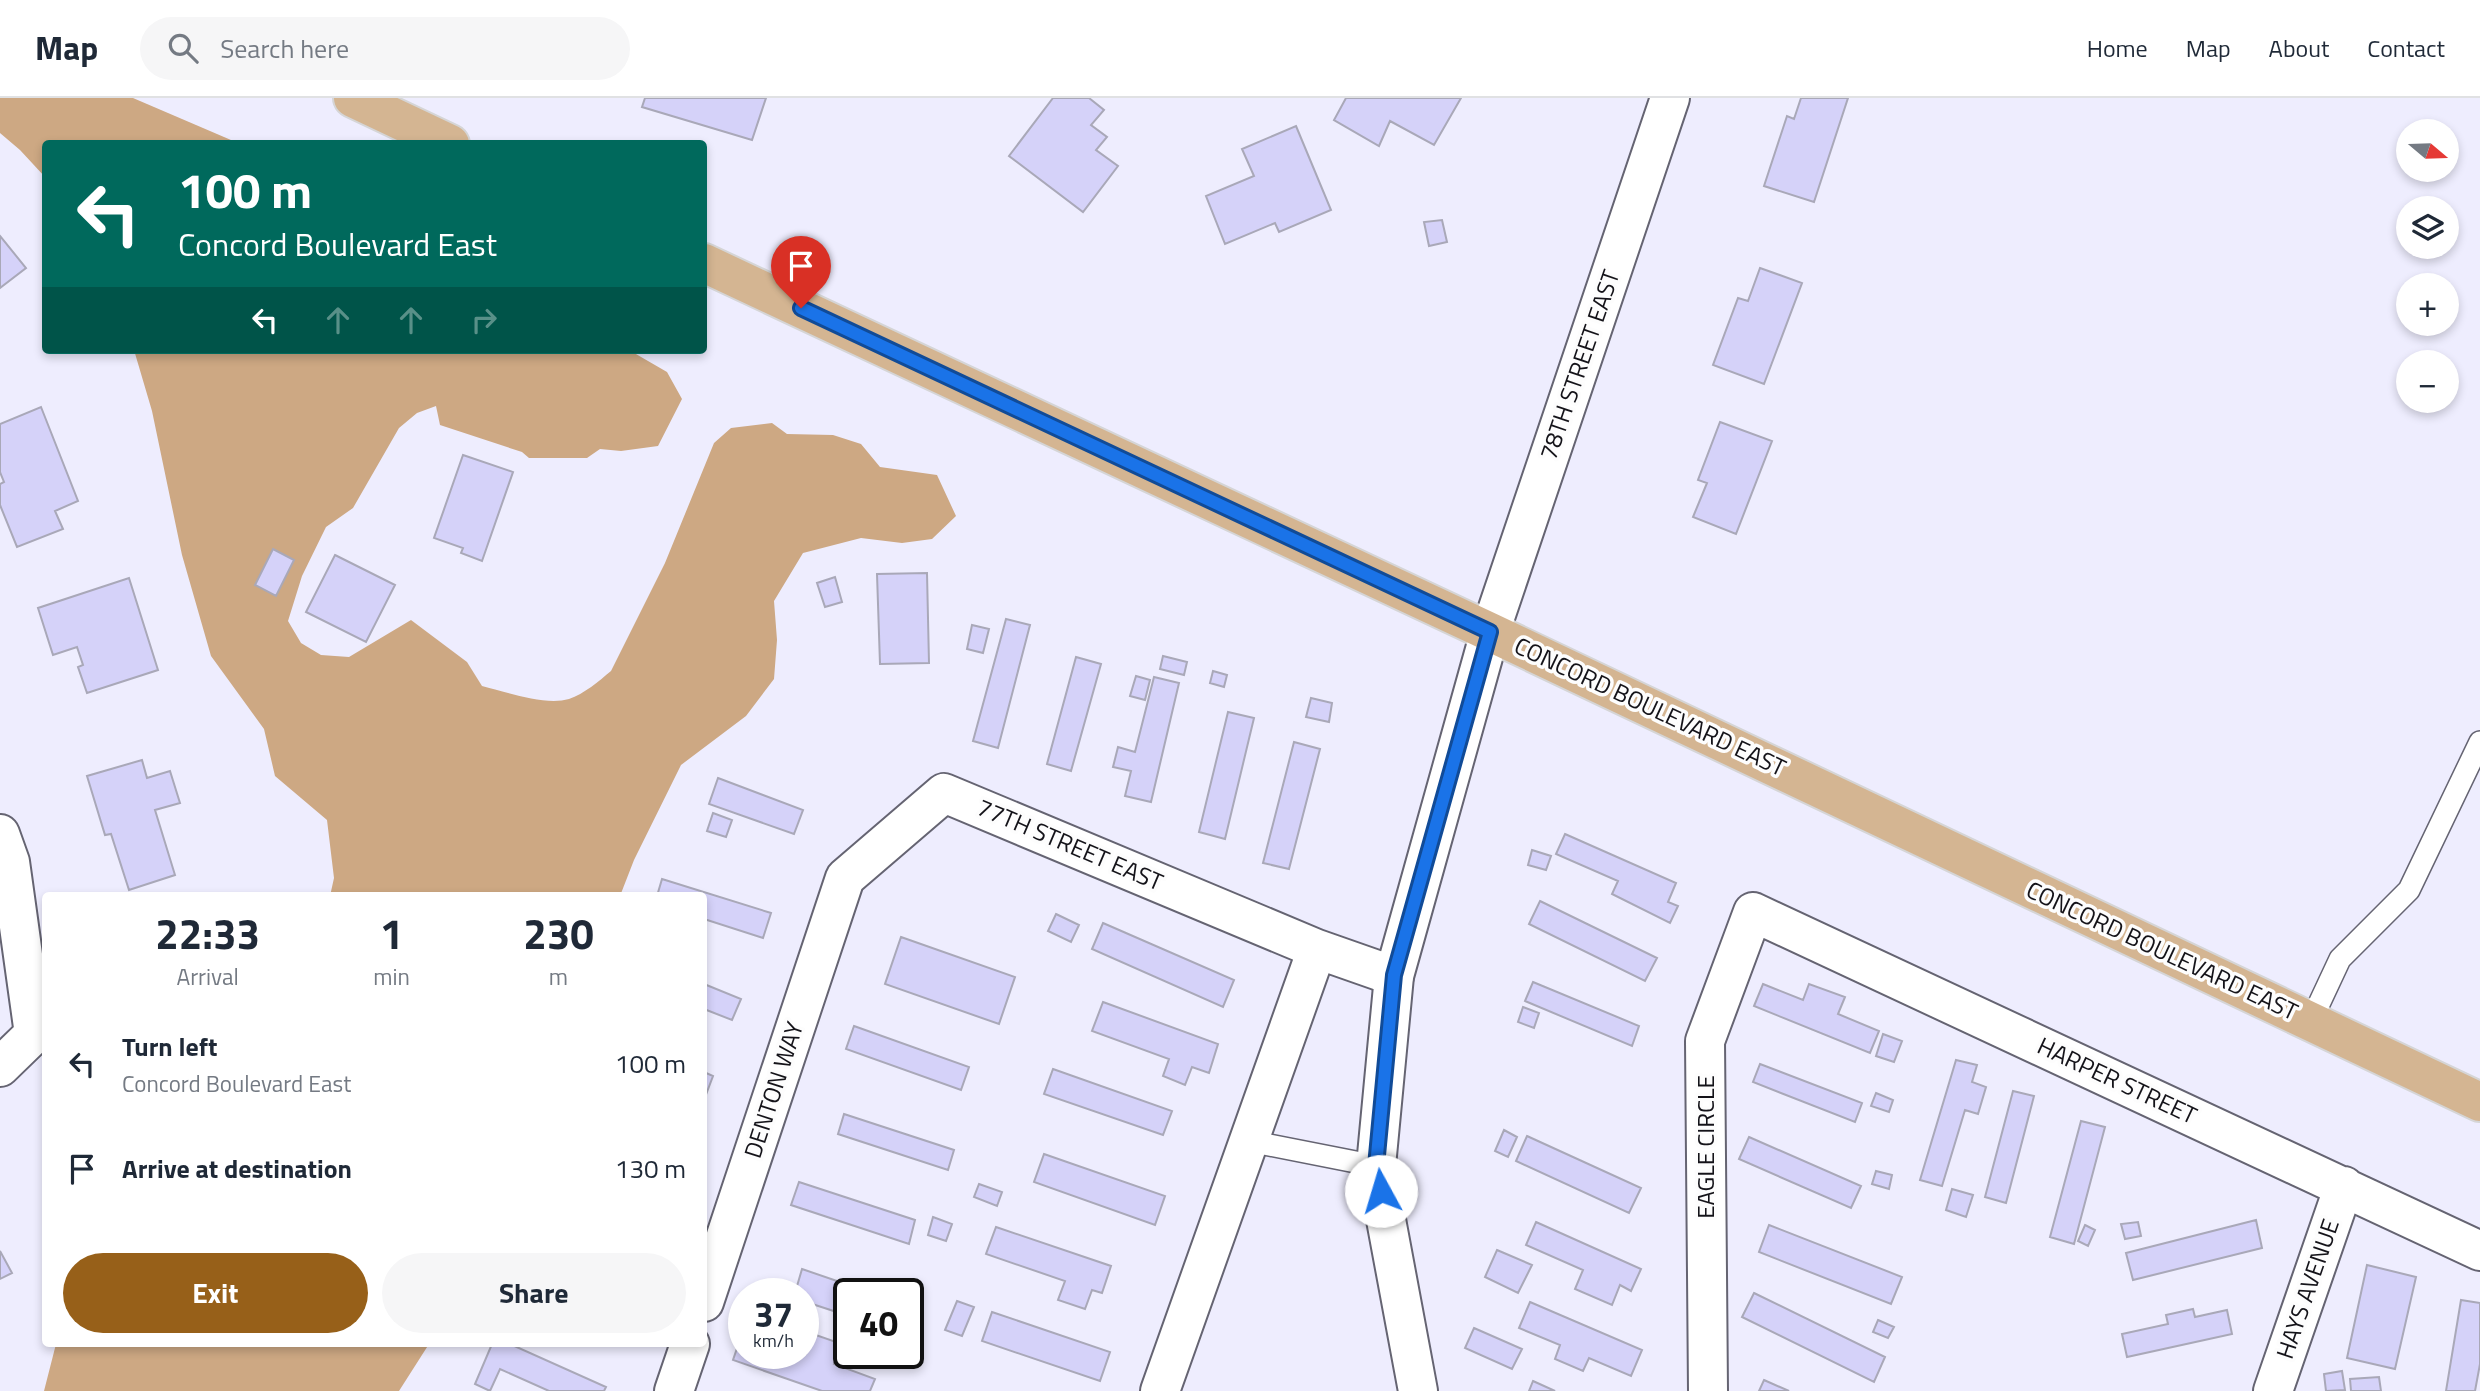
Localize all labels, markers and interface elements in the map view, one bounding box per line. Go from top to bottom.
search box [140,17,630,80]
text: Map [35,23,98,73]
icon: search [164,29,202,67]
text: Search here [220,29,349,68]
text: Home [2087,30,2148,66]
text: Map [2186,30,2231,66]
text: About [2269,30,2329,66]
text: Contact [2367,30,2445,66]
north arrow [2396,119,2459,182]
map controls [2396,119,2459,413]
text: 100 m [178,152,312,227]
icon: left [63,168,154,259]
button: layers [2396,196,2459,259]
text: Concord Boulevard East [178,220,497,268]
pin [771,236,831,308]
icon: arrive [782,247,820,285]
street label: 78TH STREET EAST [1530,264,1629,465]
button: + [2396,273,2459,336]
icon: left [246,301,284,339]
icon: ahead [319,301,357,339]
icon: ahead [392,301,430,339]
icon: right [465,301,503,339]
button: − [2396,350,2459,413]
street label: CONCORD BOULEVARD EAST [1509,627,1793,785]
street label: 77TH STREET EAST [972,789,1169,900]
street label: CONCORD BOULEVARD EAST [2021,871,2305,1029]
text: 22:33 [155,901,260,965]
text: 1 [380,901,403,965]
text: 230 [523,901,594,965]
text: Arrival [176,959,239,994]
text: min [373,959,410,994]
text: m [549,959,568,994]
street label: DENTON WAY [734,1017,812,1162]
text: Turn left [122,1027,217,1066]
street label: HARPER STREET [2032,1027,2204,1133]
text: 100 m [615,1044,686,1083]
icon: left [63,1045,101,1083]
text: Concord Boulevard East [122,1066,351,1101]
street label: EAGLE CIRCLE [1687,1075,1723,1219]
text: Arrive at destination [122,1149,352,1188]
text: 130 m [615,1149,686,1188]
icon: arrive [63,1150,101,1188]
position arrow [1344,1154,1418,1228]
street label: HAYS AVENUE [2266,1214,2348,1364]
button: Exit [63,1253,368,1333]
button: Share [382,1253,686,1333]
speed limit sign: 40 [833,1278,924,1369]
text: 37 [754,1287,793,1341]
text: km/h [753,1327,794,1354]

